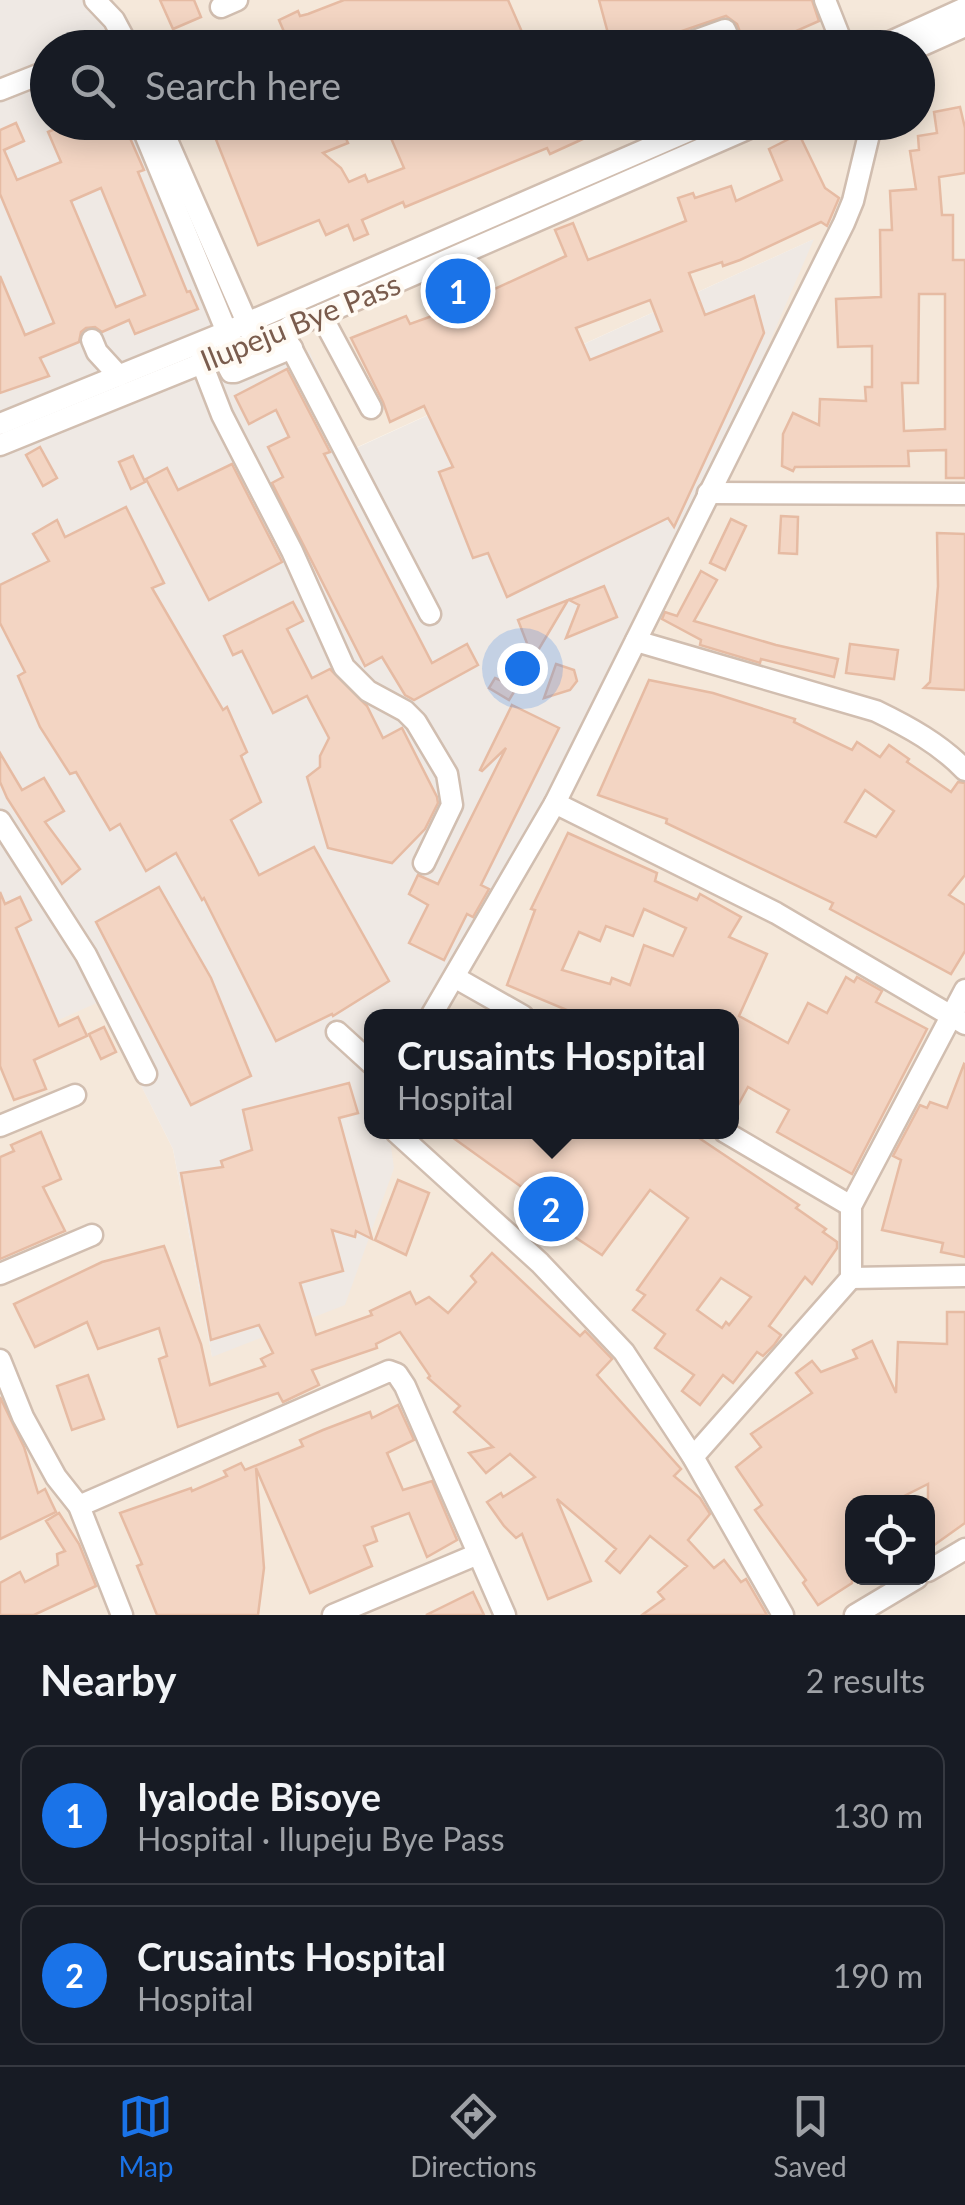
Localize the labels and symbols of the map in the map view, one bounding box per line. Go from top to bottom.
pin: 1 [426,254,490,328]
street label: Ilupeju Bye Pass [195,265,405,377]
your location [497,643,548,694]
pin: 2 [518,1172,584,1246]

